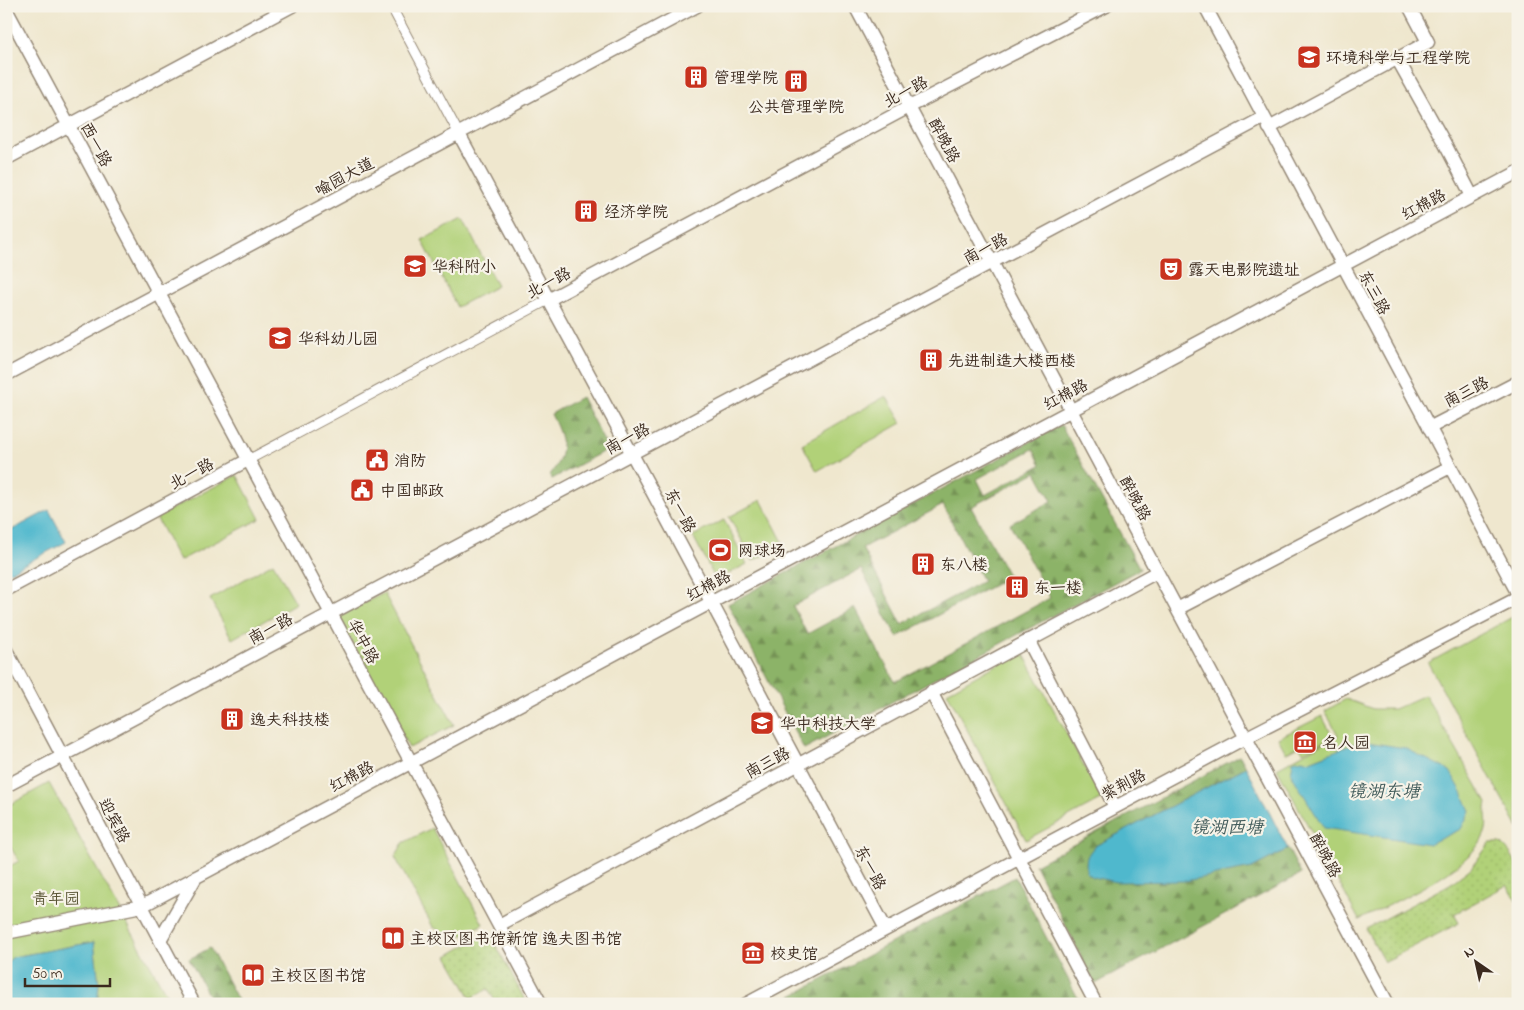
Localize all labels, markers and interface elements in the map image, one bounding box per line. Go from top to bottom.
school or university icon: 环境科学与工程学院 [1296,44,1322,70]
place label: 环境科学与工程学院 [1326,47,1470,71]
building icon: 管理学院 [683,64,709,90]
place label: 管理学院 [714,67,778,91]
building icon: 公共管理学院 [783,68,809,94]
street label: 北一路 [879,71,933,115]
place label: 公共管理学院 [748,96,844,120]
street label: 醉晚路 [921,114,965,168]
street label: 西一路 [73,118,117,172]
street label: 喻园大道 [311,152,379,203]
street label: 红棉路 [1397,184,1451,228]
building icon: 经济学院 [573,198,599,224]
place label: 经济学院 [604,201,668,225]
street label: 南一路 [959,228,1013,272]
school or university icon: 华科附小 [402,253,428,279]
place label: 华科附小 [432,256,496,280]
theatre icon: 露天电影院遗址 [1158,256,1184,282]
place label: 露天电影院遗址 [1188,259,1300,283]
street label: 北一路 [522,262,576,306]
street label: 东三路 [1351,266,1395,320]
school or university icon: 华科幼儿园 [267,325,293,351]
place label: 华科幼儿园 [298,328,378,352]
building icon: 先进制造大楼西楼 [918,347,944,373]
place label: 先进制造大楼西楼 [948,350,1076,374]
street label: 南三路 [1440,371,1494,414]
street label: 红棉路 [1039,374,1093,418]
street label: 南一路 [601,418,655,462]
public building icon: 消防 [364,447,390,473]
place label: 消防 [394,450,426,474]
street label: 北一路 [165,453,219,497]
street label: 醉晚路 [1112,472,1156,526]
public building icon: 中国邮政 [349,477,375,503]
place label: 中国邮政 [380,480,444,504]
street label: 东一路 [657,484,701,538]
sports icon: 网球场 [707,537,733,563]
place label: 网球场 [738,540,786,564]
building icon: 东八楼 [910,551,936,577]
place label: 东八楼 [940,554,988,578]
street label: 红棉路 [682,565,736,609]
building icon: 东一楼 [1004,574,1030,600]
place label: 东一楼 [1034,577,1082,601]
street label: 南一路 [244,608,298,652]
street label: 华中路 [340,615,384,669]
building icon: 逸夫科技楼 [219,706,245,732]
place label: 逸夫科技楼 [250,709,330,733]
school or university icon: 华中科技大学 [749,710,775,736]
place label: 华中科技大学 [780,713,876,737]
museum icon: 名人园 [1292,729,1318,755]
place label: 名人园 [1322,732,1370,756]
street label: 南三路 [741,742,795,786]
street label: 红棉路 [325,756,379,800]
street label: 紫荆路 [1097,764,1151,808]
water label: 镜湖东塘 [1348,780,1422,806]
street label: 迎宾路 [91,794,135,848]
water label: 镜湖西塘 [1191,816,1265,842]
street label: 醉晚路 [1302,829,1346,883]
street label: 东一路 [847,841,891,895]
park label: 青年园 [32,888,80,912]
library icon: 主校区图书馆新馆 逸夫图书馆 [380,925,406,951]
place label: 主校区图书馆新馆 逸夫图书馆 [410,928,622,952]
north arrow [1452,938,1502,988]
museum icon: 校史馆 [740,940,766,966]
text: N [1460,941,1479,964]
place label: 校史馆 [770,943,818,967]
scale bar [25,955,110,987]
library icon: 主校区图书馆 [240,962,266,988]
text: 50 m [32,963,63,985]
place label: 主校区图书馆 [270,965,366,989]

